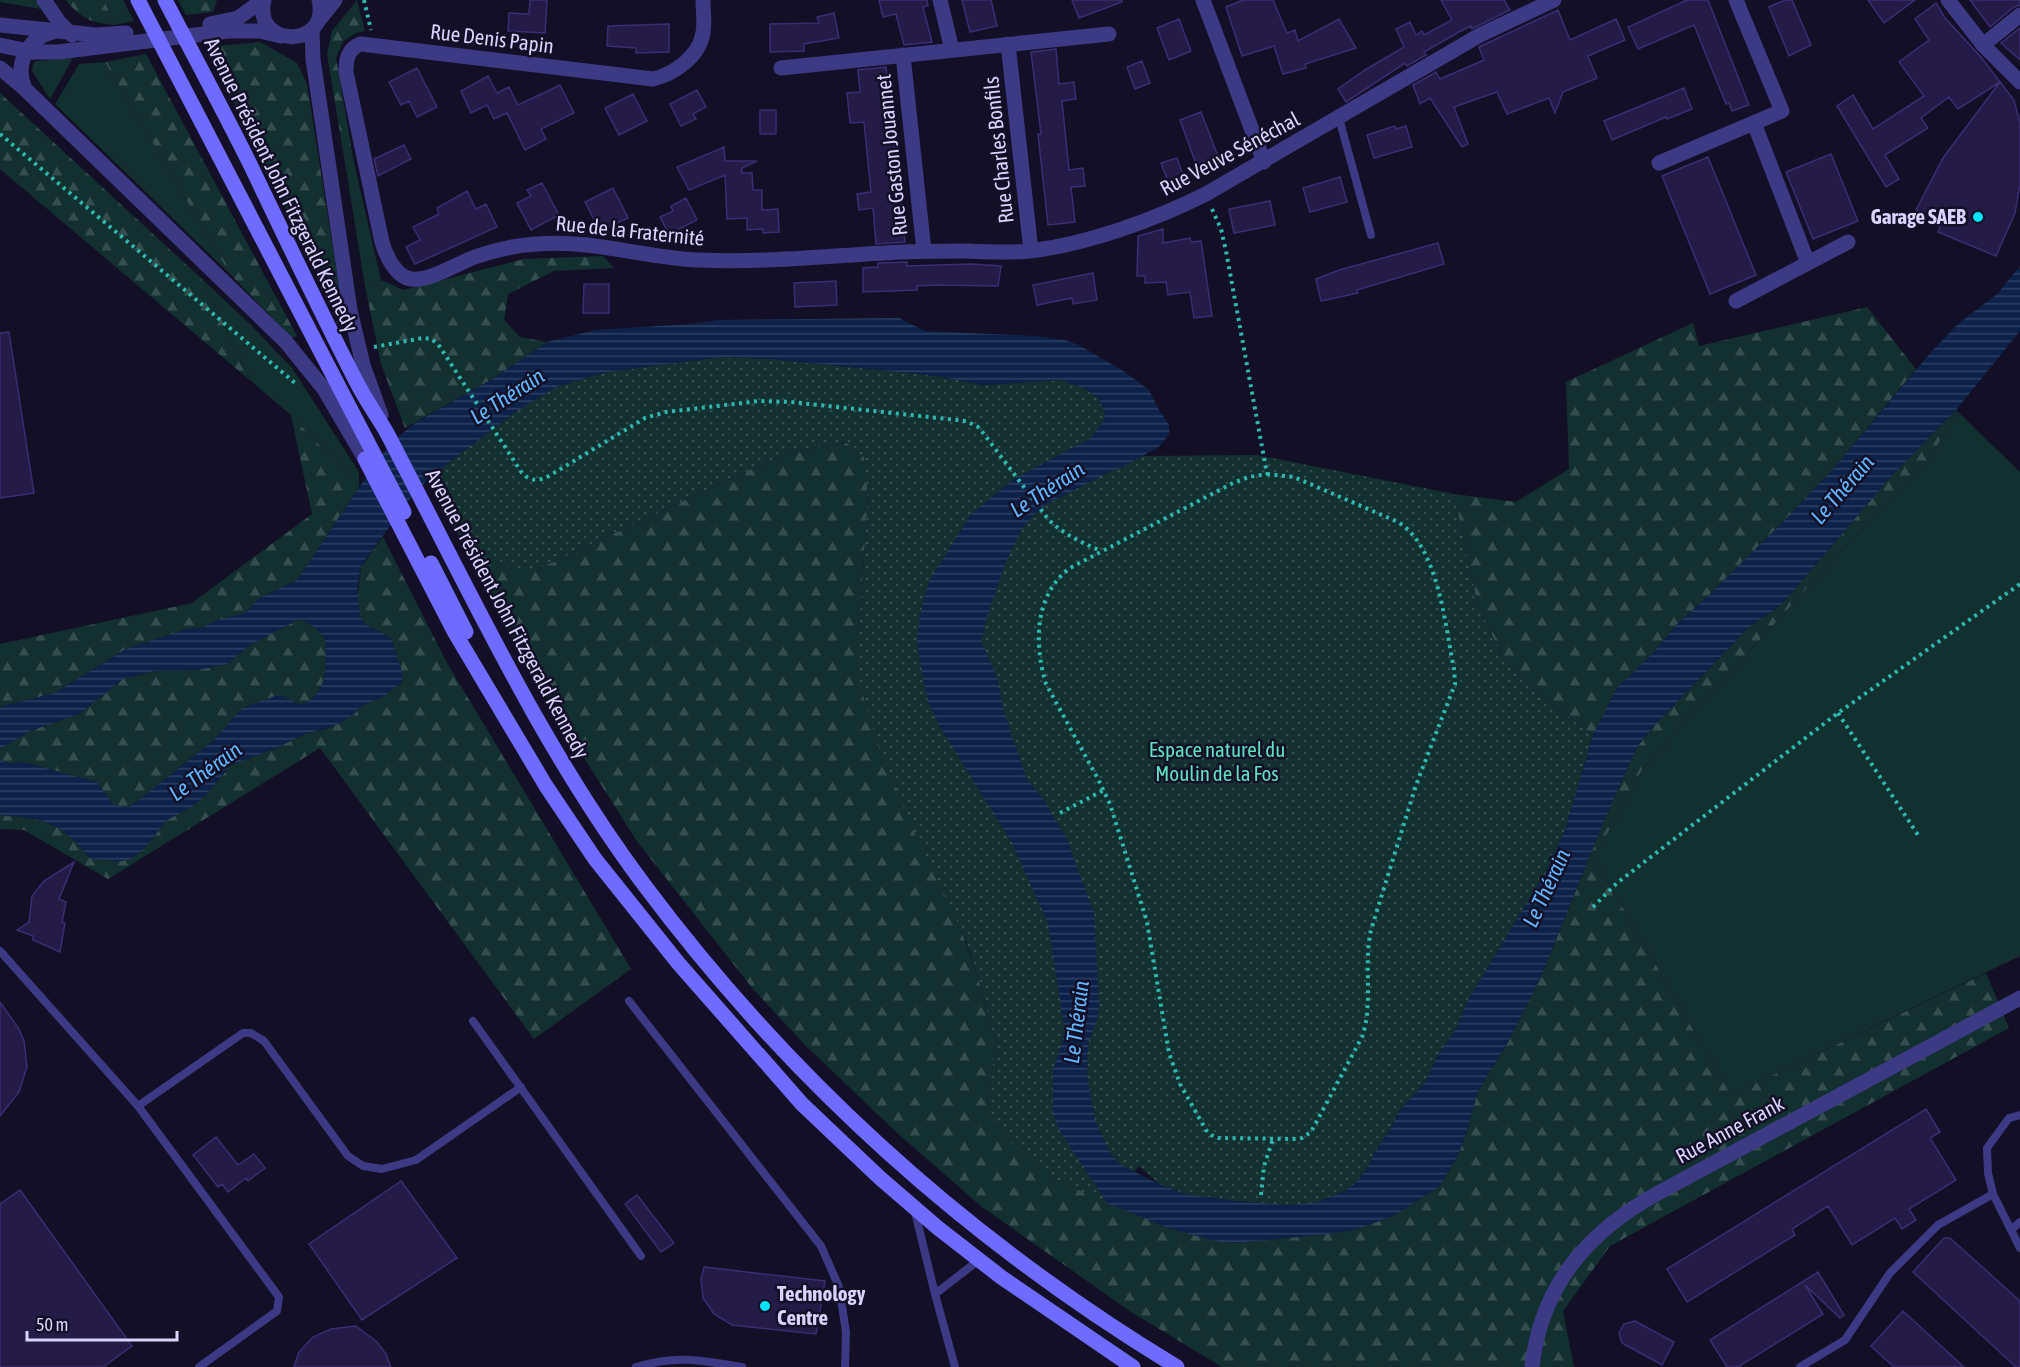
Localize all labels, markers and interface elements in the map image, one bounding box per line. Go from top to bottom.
street label: Rue Denis Papin [429,19,555,57]
street label: Avenue Président John Fitzgerald Kennedy [200,34,364,336]
street label: Rue Gaston Jouannet [871,73,911,237]
street label: Rue Charles Bonfils [978,76,1018,225]
street label: Rue Veuve Sénéchal [1156,106,1304,200]
place label: Garage SAEB [1871,204,1966,228]
street label: Rue de la Fraternité [555,210,706,250]
marker: Garage SAEB [1971,210,1985,224]
water label: Le Thérain [465,362,549,430]
water label: Le Thérain [1805,449,1879,529]
water label: Le Thérain [1005,455,1089,523]
street label: Avenue Président John Fitzgerald Kennedy [421,465,595,763]
water label: Le Thérain [164,736,247,806]
park label: Espace naturel du Moulin de la Fos [1149,737,1285,785]
water label: Le Thérain [1517,845,1575,931]
water label: Le Thérain [1058,979,1094,1065]
street label: Rue Anne Frank [1671,1091,1788,1168]
place label: Technology Centre [777,1281,866,1329]
marker: Technology Centre [758,1299,772,1313]
scale bar [27,1304,177,1342]
text: 50 m [36,1314,68,1335]

